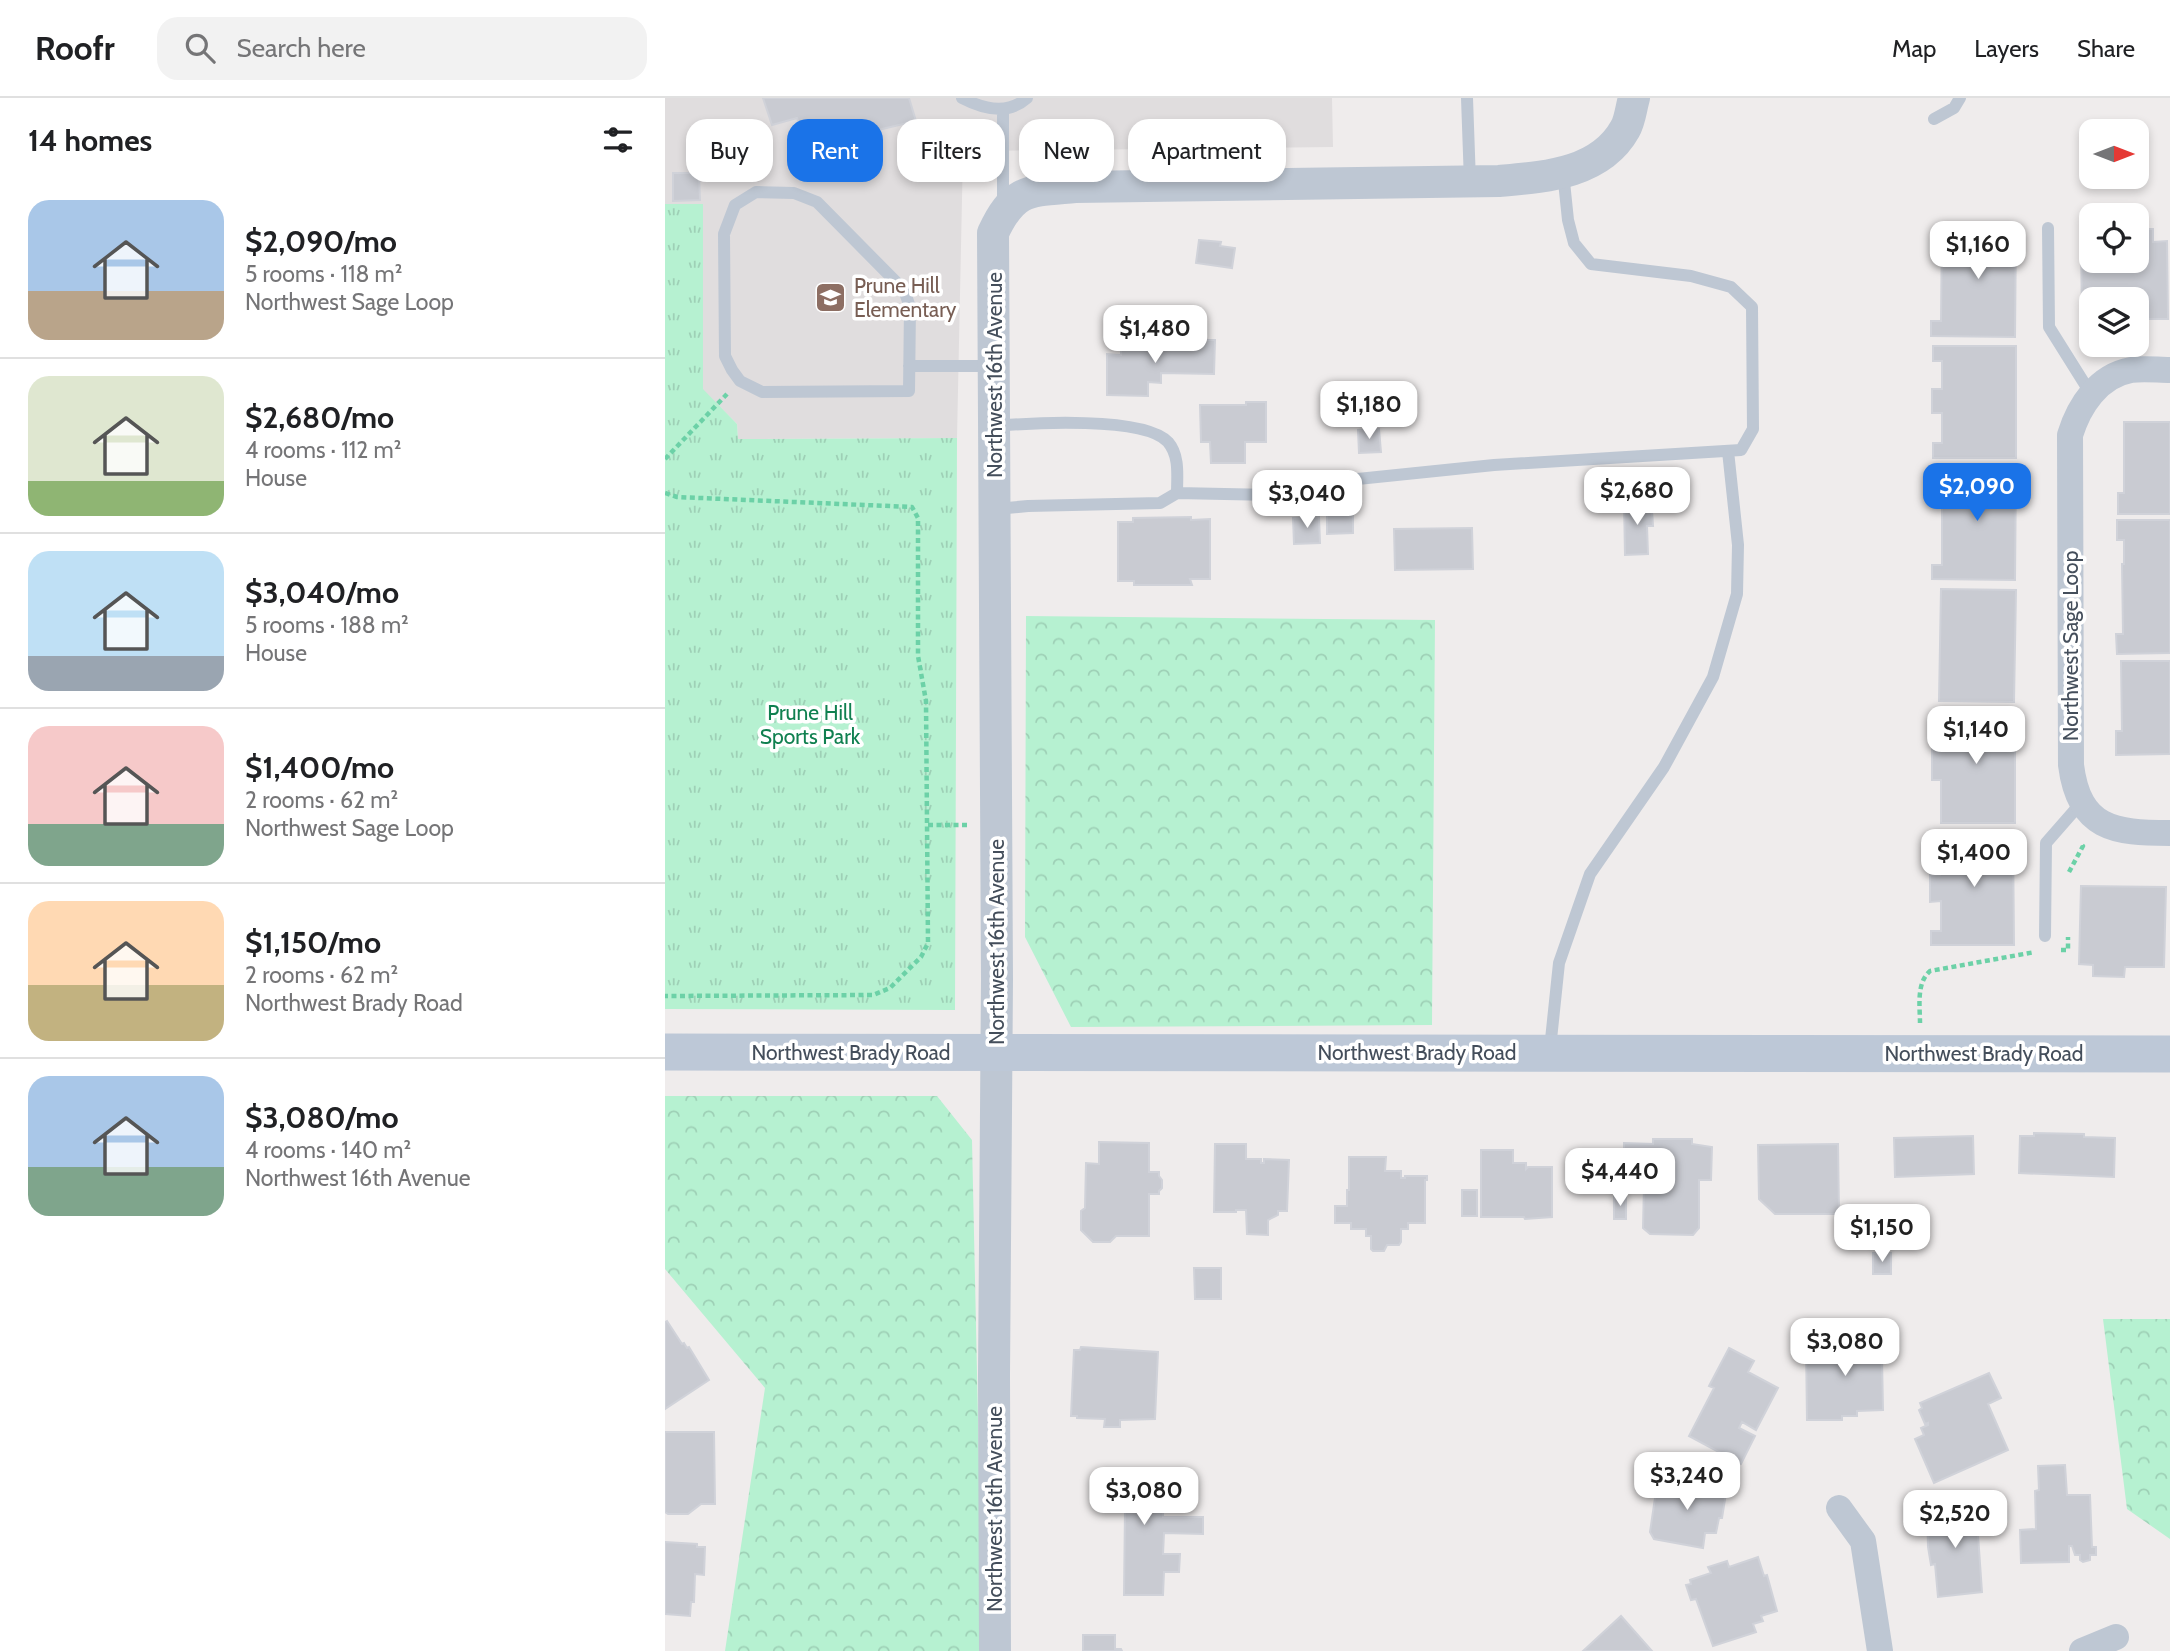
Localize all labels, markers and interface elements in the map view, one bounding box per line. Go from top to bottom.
search box [157,17,647,80]
text: Roofr [35,28,115,68]
icon: search [181,29,219,67]
text: Search here [237,32,366,64]
text: Map [1892,34,1936,63]
text: Layers [1974,34,2039,63]
text: Share [2077,34,2135,63]
chip: Buy [686,119,773,182]
chip: Rent [787,119,883,182]
chip: Filters [897,119,1005,182]
chip: New [1019,119,1114,182]
chip: Apartment [1128,119,1286,182]
north arrow [2079,119,2149,189]
map controls [2079,119,2149,357]
icon: filters [599,121,637,159]
text: 14 homes [28,122,152,159]
button: locate [2079,203,2149,273]
pin: $1,160 [1921,222,2035,281]
text: $2,090/mo [245,223,397,260]
icon: home [84,228,168,312]
text: $1,160 [1946,230,2010,258]
text: 5 rooms · 118 m² [245,260,402,288]
street label: Northwest 16th Avenue [982,272,1007,478]
place label: Prune Hill Elementary [854,273,957,322]
school or university icon: Prune Hill Elementary [814,280,848,314]
button: layers [2079,287,2149,357]
text: Northwest Sage Loop [245,288,454,316]
pin: $1,480 [1098,306,1212,365]
text: $1,480 [1119,314,1191,342]
pin: $1,180 [1312,382,1426,441]
text: $1,180 [1336,390,1402,418]
text: $2,680/mo [245,399,394,436]
icon: home [84,404,168,488]
text: 4 rooms · 112 m² [245,436,401,464]
text: House [245,464,307,492]
pin: $2,090 [1920,464,2034,523]
pin: $2,680 [1580,468,1694,527]
pin: $3,040 [1250,470,1364,530]
text: $2,090 [1939,472,2015,500]
text: $2,680 [1600,476,1674,504]
text: $3,040 [1268,479,1346,507]
street label: Northwest Sage Loop [2058,551,2083,741]
text: $3,040/mo [245,574,399,611]
icon: home [84,579,168,663]
text: 5 rooms · 188 m² [245,611,409,639]
text: House [245,639,307,667]
park label: Prune Hill Sports Park [760,700,861,749]
pin: $1,140 [1919,706,2033,766]
text: $1,140 [1943,715,2009,743]
text: $1,400/mo [245,749,394,786]
icon: home [84,754,168,838]
text: 2 rooms · 62 m² [245,786,398,814]
text: Northwest Sage Loop [245,814,454,842]
pin: $1,400 [1917,830,2031,889]
text: $1,400 [1937,838,2011,866]
street label: Northwest 16th Avenue [984,839,1009,1045]
text: $1,150/mo [245,924,381,961]
icon: home [84,929,168,1013]
text: 2 rooms · 62 m² [245,961,398,989]
text: Northwest Brady Road [245,989,463,1017]
street label: Northwest Brady Road [752,1040,950,1065]
street label: Northwest Brady Road [1318,1040,1516,1065]
street label: Northwest Brady Road [1885,1041,2083,1066]
text: $3,080/mo [245,1099,399,1136]
icon: home [84,1104,168,1188]
text: 4 rooms · 140 m² [245,1136,411,1164]
pin: $4,440 [1563,1148,1677,1208]
text: $4,440 [1581,1157,1659,1185]
text: Northwest 16th Avenue [245,1164,471,1192]
pin: $1,150 [1825,1204,1939,1264]
text: $1,150 [1850,1213,1914,1241]
pin: $3,080 [1788,1318,1902,1378]
text: $3,080 [1806,1327,1884,1355]
street label: Northwest 16th Avenue [982,1406,1007,1612]
pin: $3,240 [1630,1452,1744,1512]
text: $3,240 [1650,1461,1724,1489]
pin: $3,080 [1087,1468,1201,1527]
text: $3,080 [1105,1476,1183,1504]
pin: $2,520 [1898,1490,2012,1550]
text: $2,520 [1919,1499,1991,1527]

